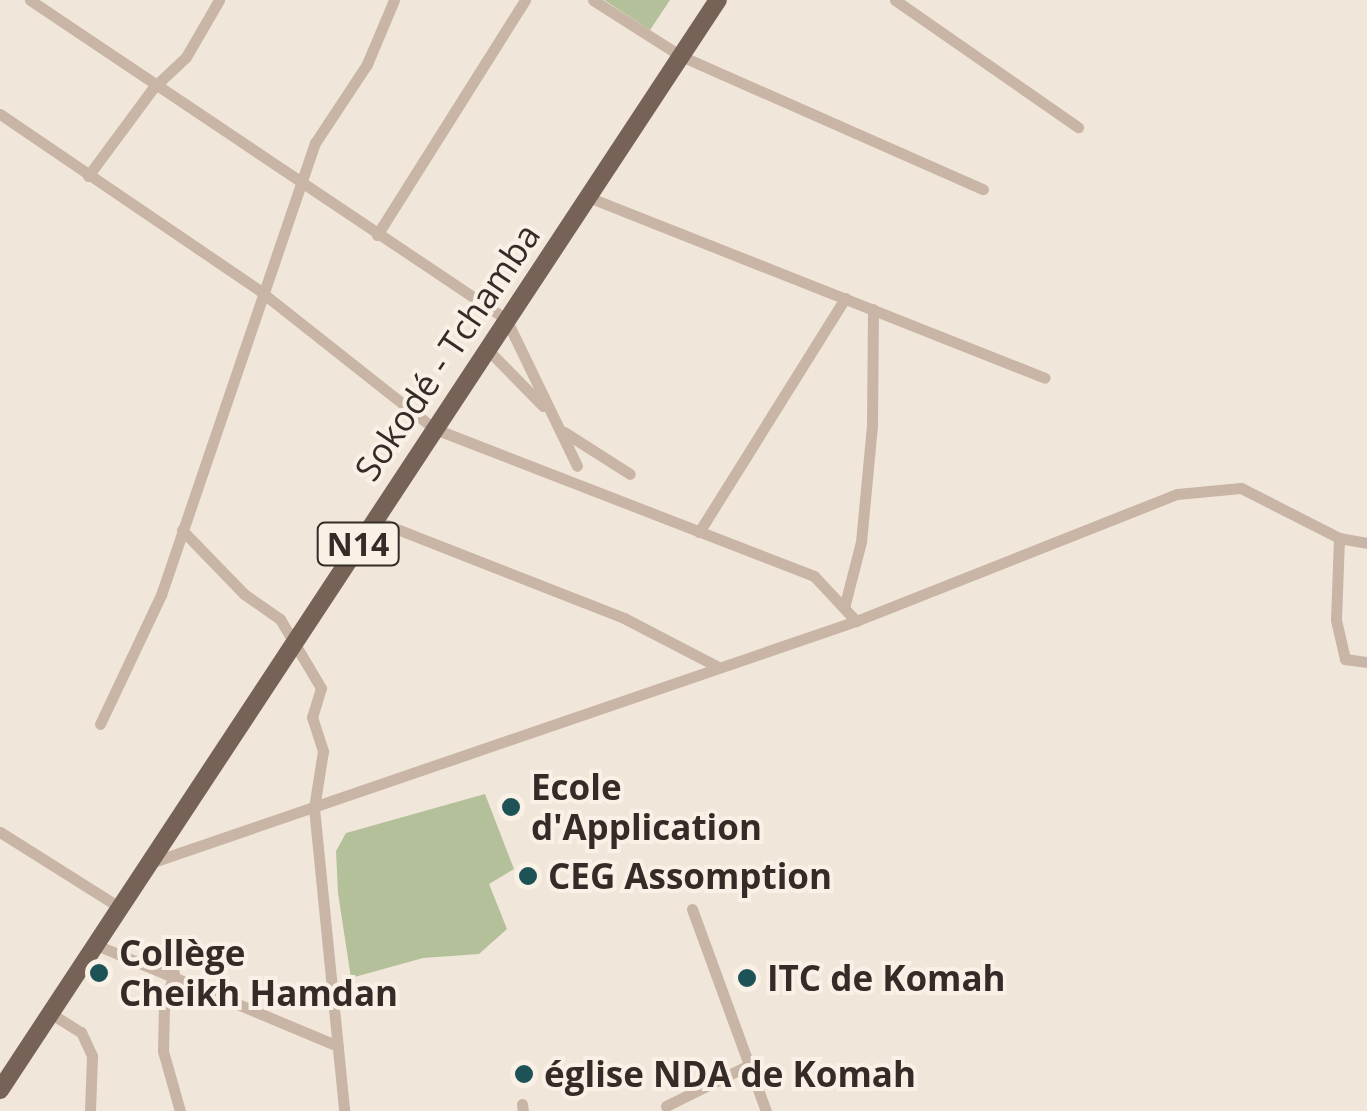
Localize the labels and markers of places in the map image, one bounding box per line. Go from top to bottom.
place label: Ecole d'Application [531,766,762,848]
marker: Ecole d'Application [500,796,522,818]
place label: CEG Assomption [548,855,832,897]
marker: CEG Assomption [517,865,539,887]
place label: Collège Cheikh Hamdan [119,932,398,1014]
place label: ITC de Komah [767,957,1006,999]
marker: Collège Cheikh Hamdan [88,962,110,984]
marker: ITC de Komah [736,967,758,989]
place label: église NDA de Komah [544,1053,916,1095]
marker: église NDA de Komah [513,1063,535,1085]

